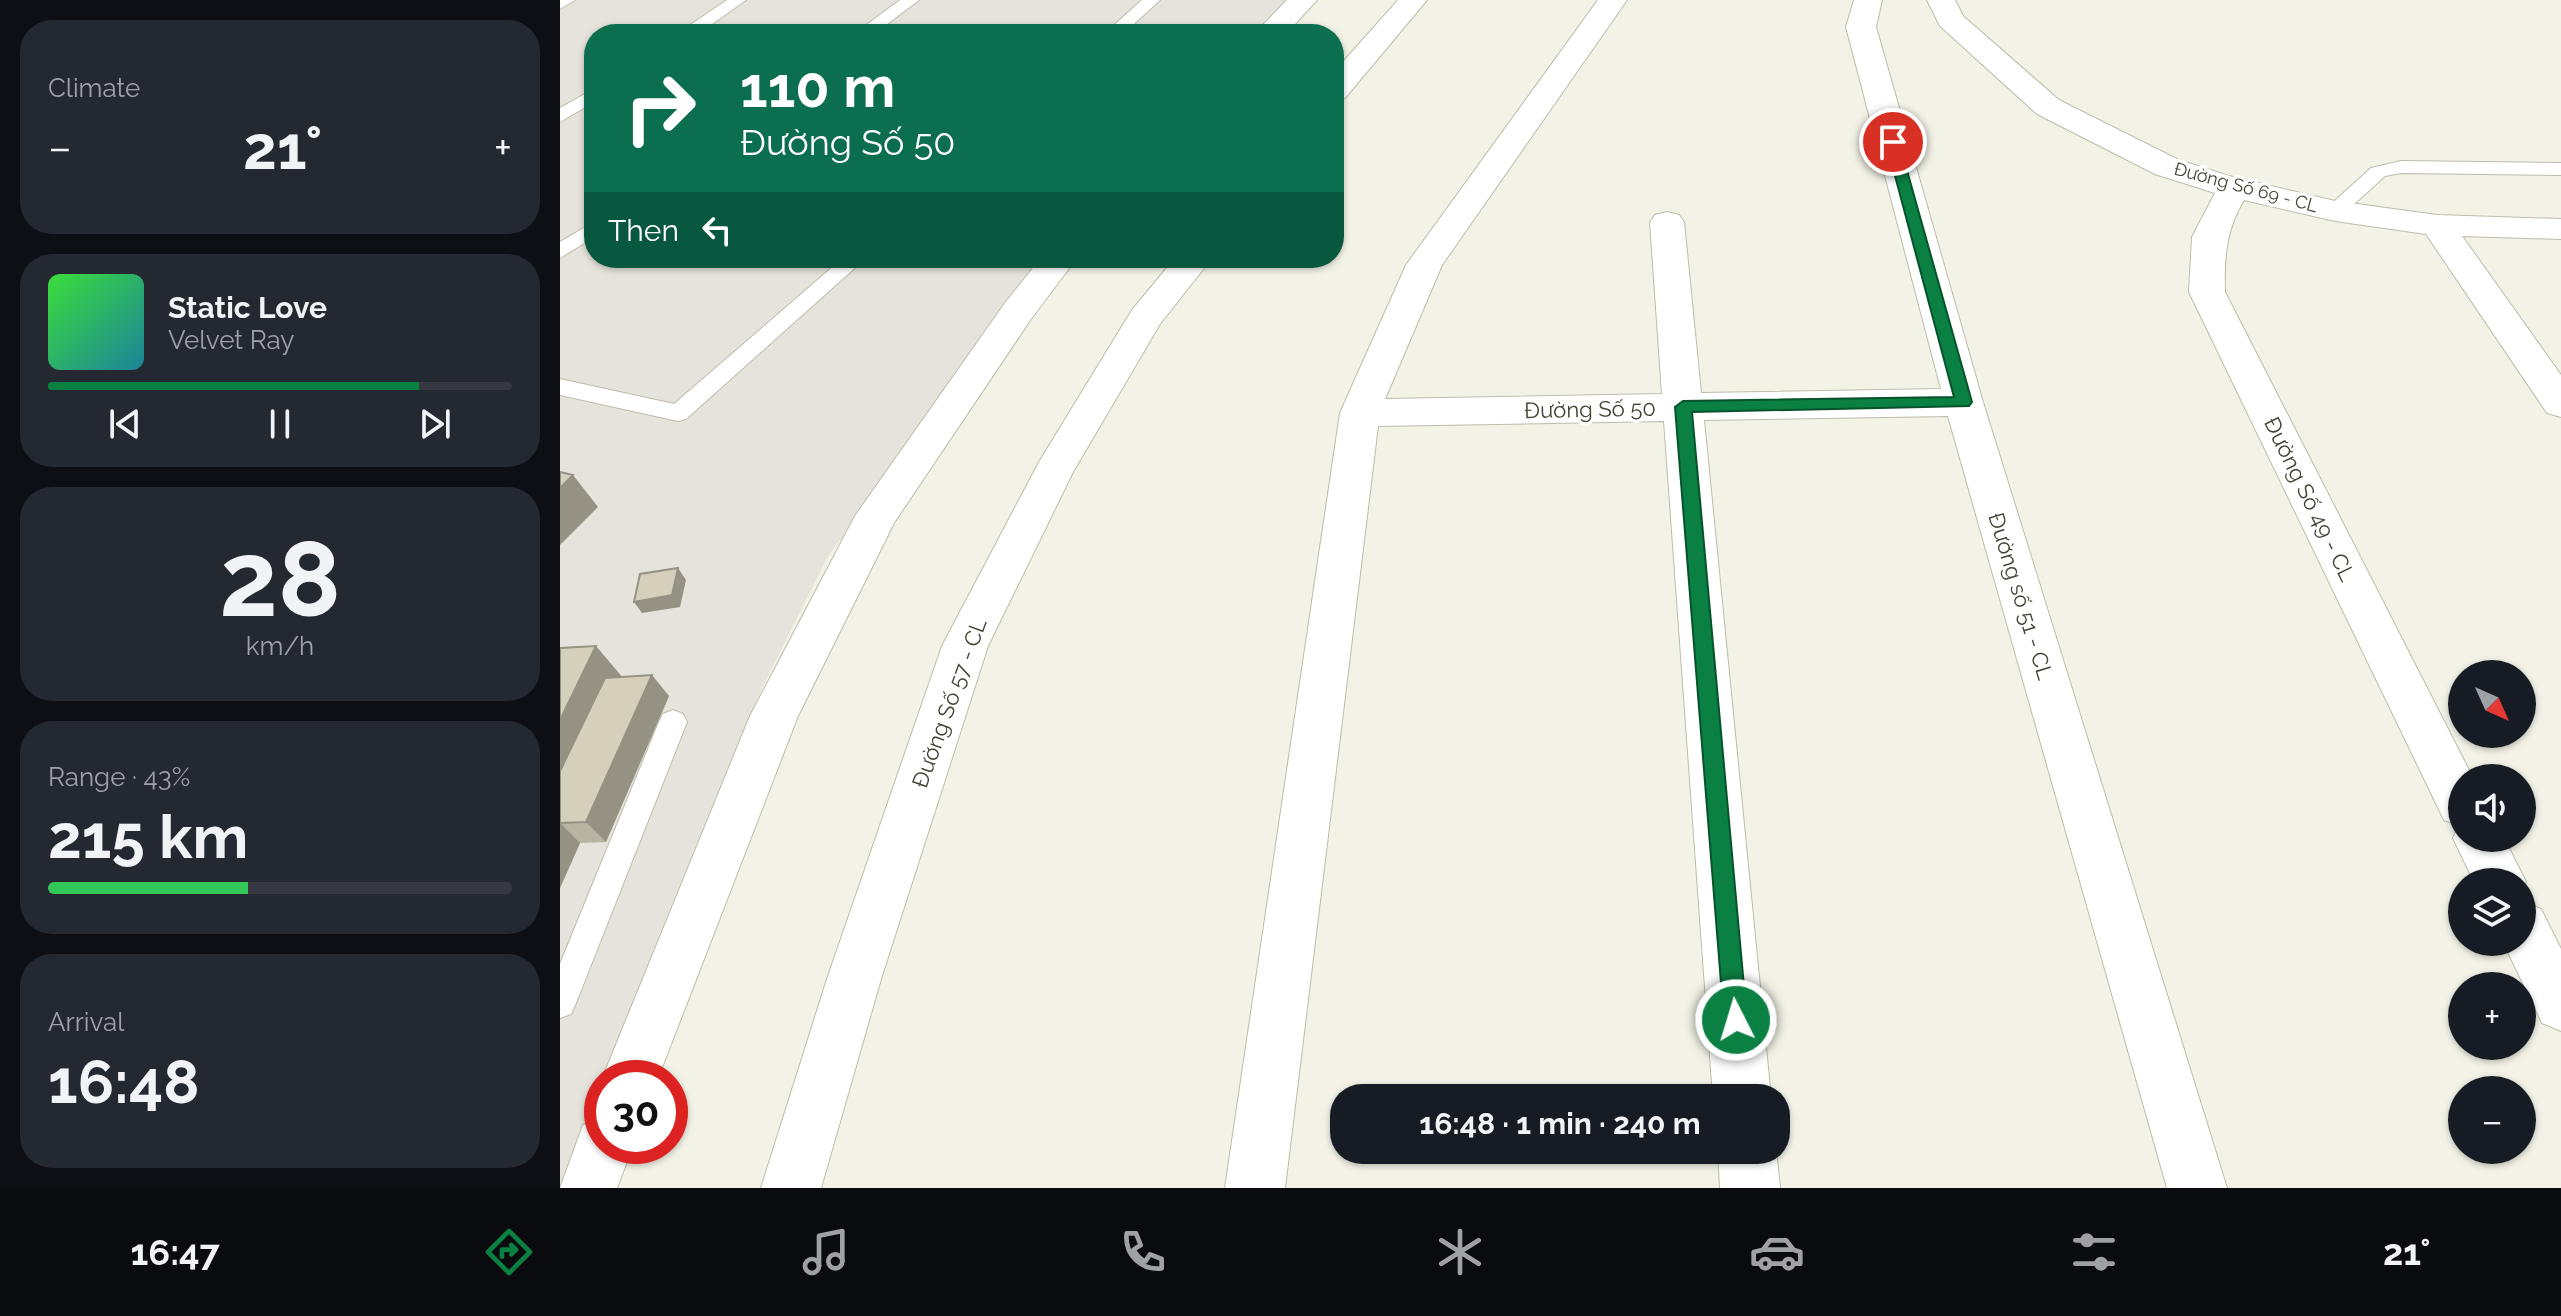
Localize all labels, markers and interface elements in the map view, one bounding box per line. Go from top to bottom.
text: 110 m [740,54,895,120]
icon: right [608,56,712,160]
text: Climate [48,73,140,103]
pin [1859,108,1927,176]
text: 21° [243,113,322,183]
icon: arrive [1871,120,1915,164]
text: Đường Số 50 [740,121,955,163]
text: − [48,122,72,173]
text: + [494,122,512,173]
street label: Đường Số 69 - CL [2172,158,2321,216]
icon: left [695,208,739,252]
text: Then [608,213,679,248]
text: Static Love [168,290,327,325]
text: Velvet Ray [168,325,294,355]
street label: Đường Số 50 [1524,395,1656,423]
icon: previous [103,402,147,446]
icon: pause [258,402,302,446]
icon: next [413,402,457,446]
street label: Đường Số 49 - CL [2259,413,2361,585]
street label: Đường số 51 - CL [1983,509,2059,683]
text: 28 [219,518,341,640]
street label: Đường Số 57 - CL [906,615,992,791]
text: km/h [246,631,314,661]
north arrow [2448,660,2536,748]
map controls [2448,660,2536,1164]
text: Range · 43% [48,762,190,792]
button: sound [2448,764,2536,852]
text: 215 km [48,802,248,872]
button: layers [2448,868,2536,956]
button: + [2448,972,2536,1060]
position arrow [1694,978,1778,1062]
text: Arrival [48,1007,124,1037]
text: 16:48 [48,1047,199,1117]
speed limit sign: 30 [584,1060,688,1164]
button: − [2448,1076,2536,1164]
text: 16:48 · 1 min · 240 m [1419,1106,1701,1141]
icon: directions [481,1224,537,1280]
icon: music [798,1224,854,1280]
icon: phone [1115,1224,1171,1280]
icon: climate [1432,1224,1488,1280]
icon: car [1749,1224,1805,1280]
icon: filters [2066,1224,2122,1280]
text: 16:47 [131,1231,220,1273]
text: 21° [2383,1231,2430,1273]

